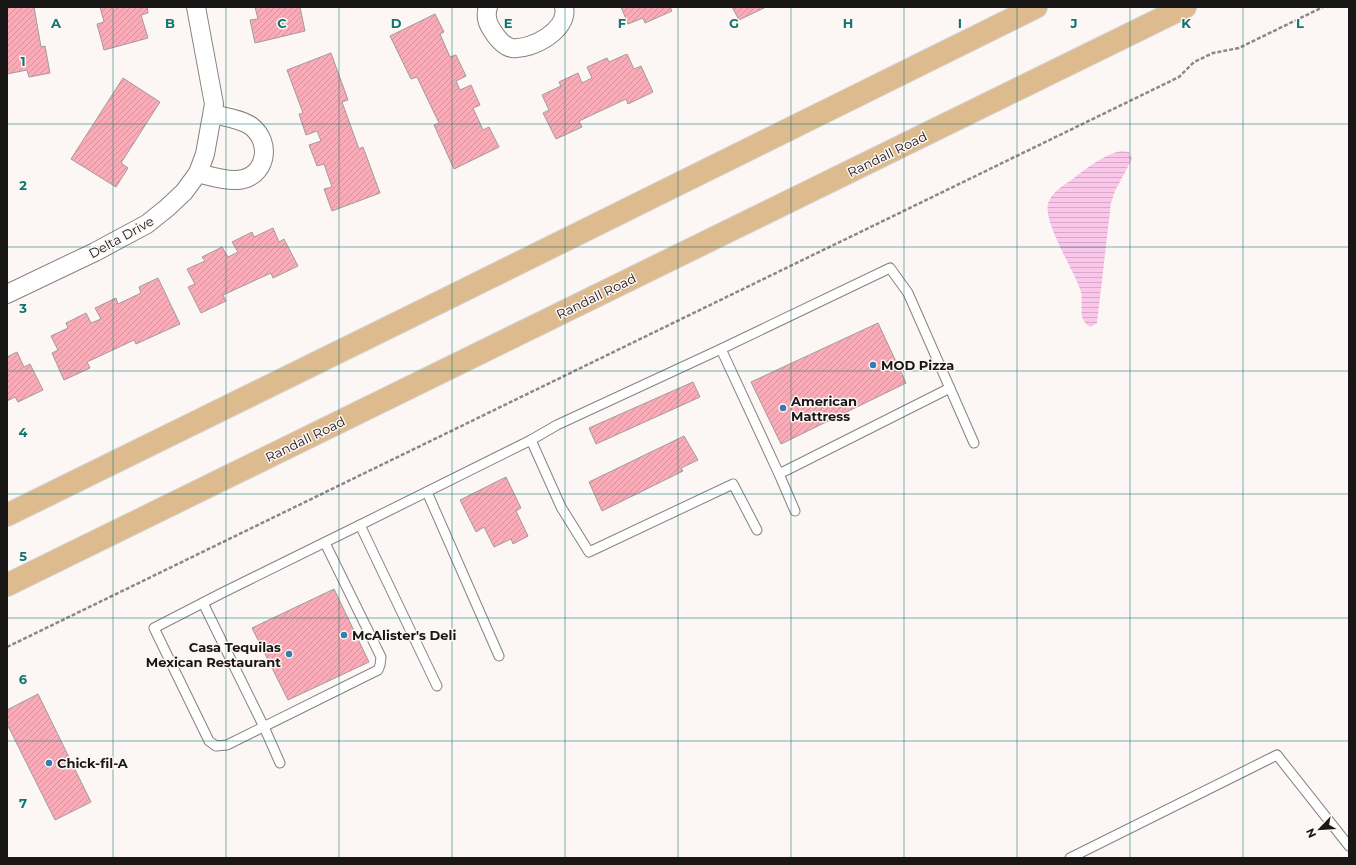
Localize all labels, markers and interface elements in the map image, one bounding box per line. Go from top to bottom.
text: A [50,15,62,31]
text: B [165,15,175,31]
text: C [277,15,287,31]
text: D [391,15,402,31]
text: E [504,15,513,31]
text: F [618,15,626,31]
text: G [729,15,739,31]
text: H [843,15,853,31]
text: I [958,15,962,31]
text: J [1069,15,1078,31]
text: K [1181,15,1191,31]
text: L [1296,15,1304,31]
text: 1 [20,53,26,69]
street label: Randall Road [845,128,929,180]
text: 2 [19,177,27,193]
street label: Delta Drive [86,212,157,261]
street label: Randall Road [554,270,638,322]
text: 3 [18,300,27,316]
place label: MOD Pizza [881,357,954,373]
marker: MOD Pizza [868,360,878,370]
place label: American Mattress [790,393,857,424]
marker: American Mattress [778,403,788,413]
street label: Randall Road [263,413,347,465]
text: 4 [19,424,28,440]
text: 5 [19,548,27,564]
place label: McAlister's Deli [352,627,456,643]
marker: McAlister's Deli [339,630,349,640]
place label: Casa Tequilas Mexican Restaurant [146,639,281,670]
marker: Casa Tequilas Mexican Restaurant [284,649,294,659]
text: 6 [19,671,28,687]
place label: Chick-fil-A [57,755,129,771]
marker: Chick-fil-A [44,758,54,768]
text: 7 [19,795,27,811]
north arrow [1300,809,1340,849]
text: N [1303,826,1319,840]

